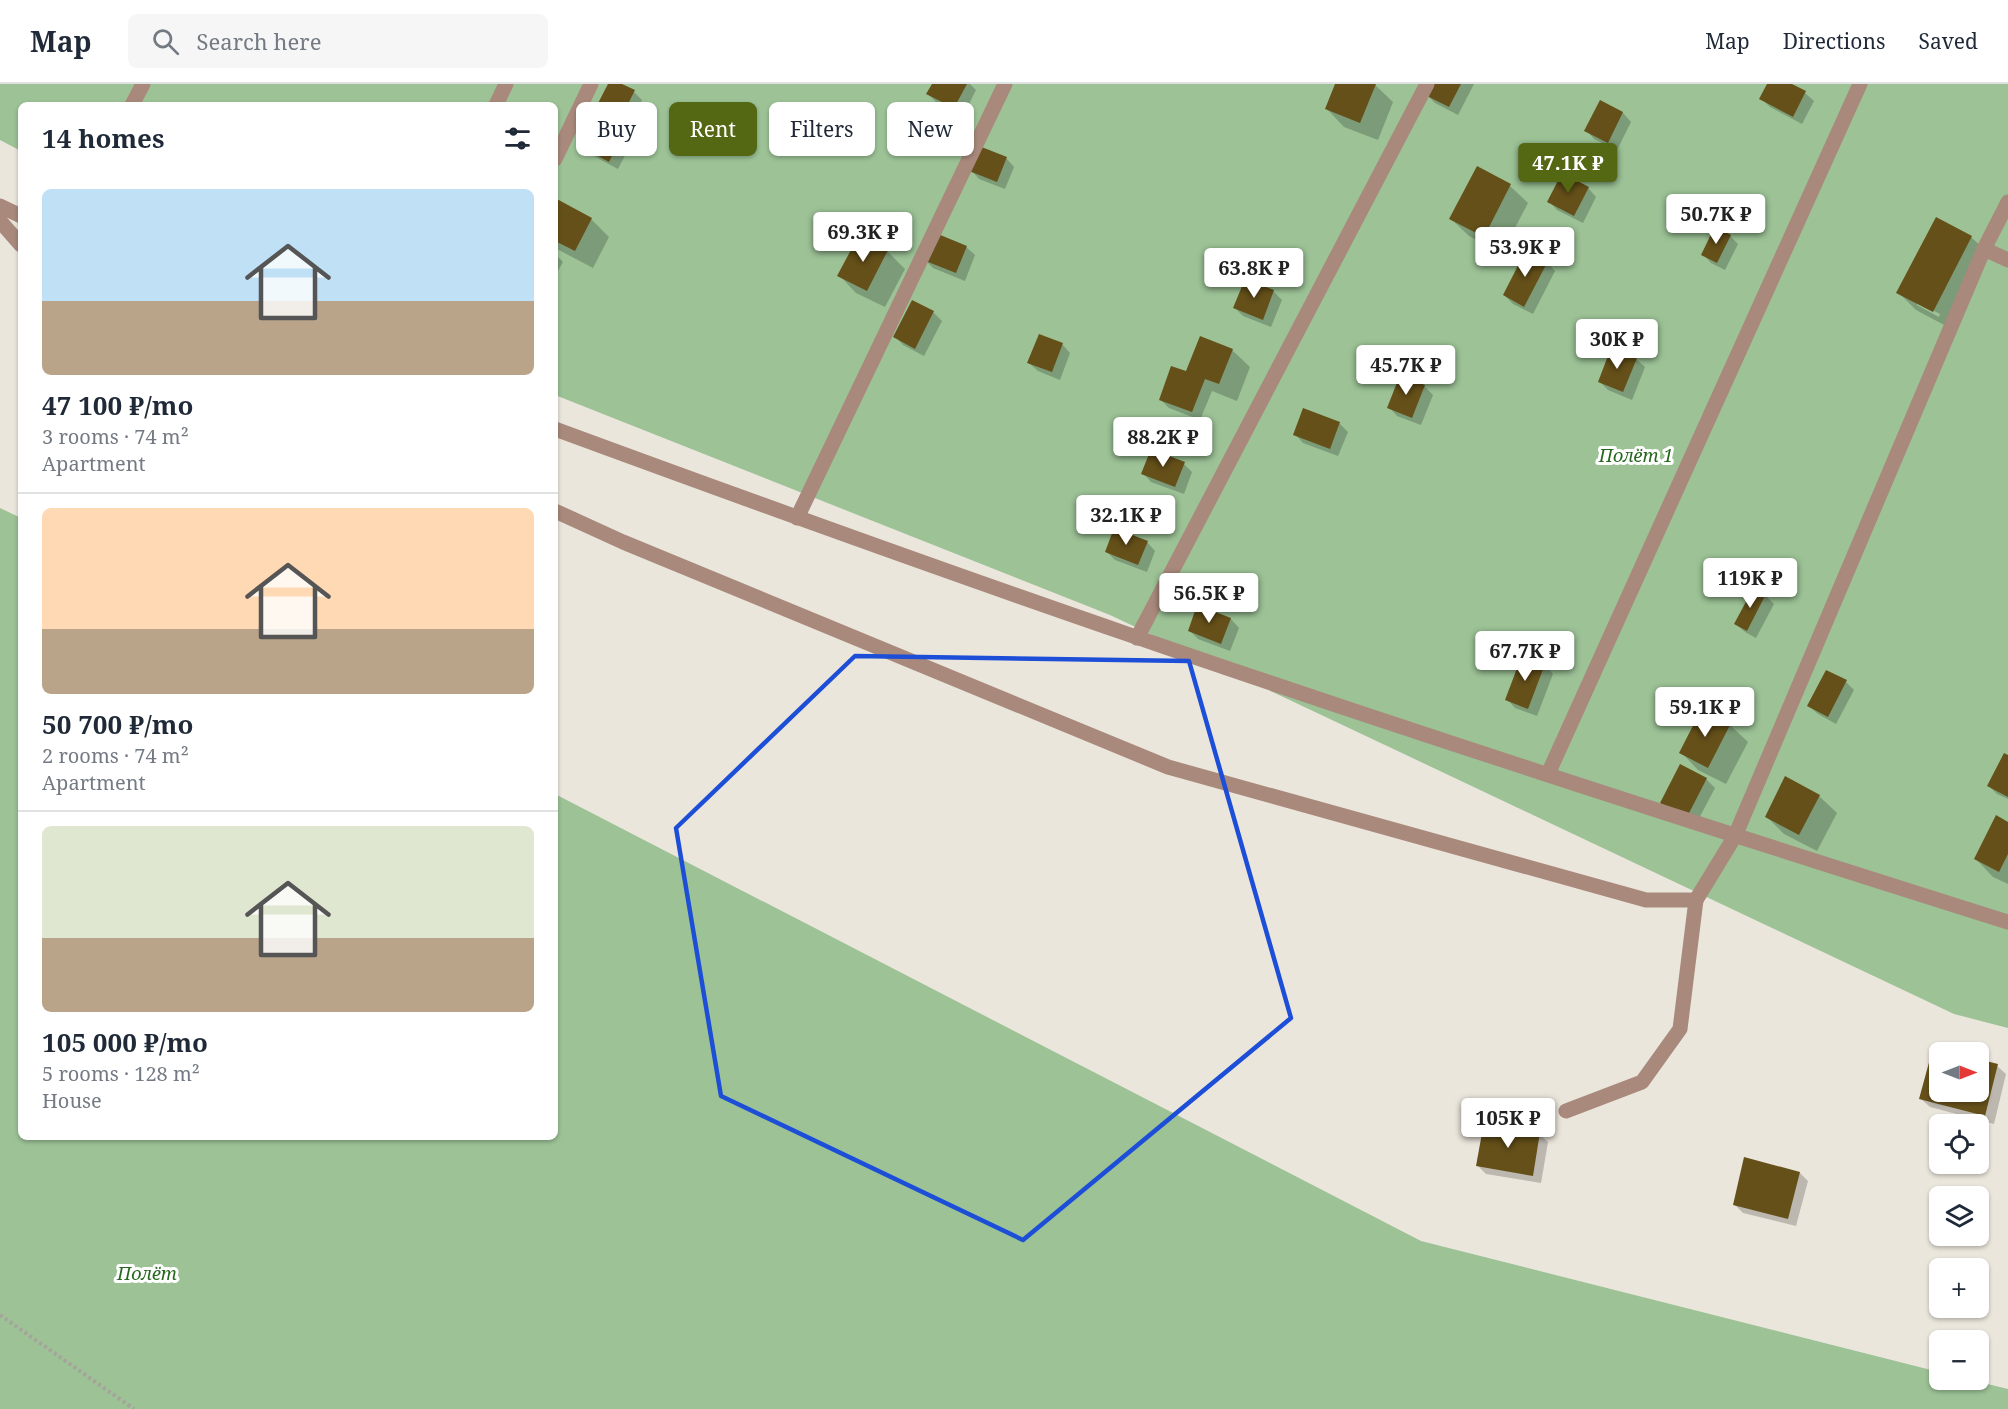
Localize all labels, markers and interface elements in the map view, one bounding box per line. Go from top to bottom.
search box [128,14,548,68]
text: Map [30,22,92,60]
icon: search [149,25,182,58]
text: Search here [197,26,321,56]
text: Map [1705,27,1750,55]
text: Directions [1783,27,1885,55]
text: Saved [1918,27,1978,55]
chip: Buy [576,102,657,156]
chip: Rent [669,102,757,156]
chip: Filters [769,102,875,156]
chip: New [887,102,974,156]
text: 14 homes [42,120,164,156]
icon: filters [501,122,534,155]
pin: 47.1K ₽ [1513,143,1623,194]
text: 47.1K ₽ [1532,149,1604,176]
pin: 50.7K ₽ [1661,194,1771,245]
text: 50.7K ₽ [1680,200,1752,227]
pin: 69.3K ₽ [808,212,918,263]
text: 69.3K ₽ [827,218,899,245]
pin: 53.9K ₽ [1470,227,1580,278]
icon: home [234,228,342,336]
text: 53.9K ₽ [1489,233,1561,260]
pin: 63.8K ₽ [1199,248,1309,299]
text: 63.8K ₽ [1218,254,1290,281]
pin: 30K ₽ [1575,319,1659,370]
text: 30K ₽ [1590,325,1644,352]
pin: 45.7K ₽ [1351,345,1461,396]
text: 45.7K ₽ [1370,351,1442,378]
text: 47 100 ₽/mo [42,387,193,423]
pin: 88.2K ₽ [1108,417,1218,468]
text: 3 rooms · 74 m² [42,423,189,450]
text: 88.2K ₽ [1127,423,1199,450]
park label: Полёт 1 [1598,443,1673,467]
text: Apartment [42,450,146,477]
pin: 32.1K ₽ [1071,495,1181,546]
text: 32.1K ₽ [1090,501,1162,528]
icon: home [234,547,342,655]
pin: 119K ₽ [1701,558,1799,609]
text: 119K ₽ [1717,564,1783,591]
pin: 56.5K ₽ [1154,573,1264,624]
text: 56.5K ₽ [1173,579,1245,606]
pin: 67.7K ₽ [1470,631,1580,682]
text: 67.7K ₽ [1489,637,1561,664]
pin: 59.1K ₽ [1650,687,1760,738]
text: 59.1K ₽ [1669,693,1741,720]
text: 50 700 ₽/mo [42,706,193,742]
text: 2 rooms · 74 m² [42,742,189,769]
text: Apartment [42,769,146,796]
icon: home [234,865,342,973]
text: 105 000 ₽/mo [42,1024,208,1060]
north arrow [1929,1042,1989,1102]
map controls [1929,1042,1989,1390]
text: 5 rooms · 128 m² [42,1060,200,1087]
text: House [42,1087,102,1114]
pin: 105K ₽ [1459,1098,1557,1149]
text: 105K ₽ [1475,1104,1541,1131]
button: locate [1929,1114,1989,1174]
button: layers [1929,1186,1989,1246]
button: + [1929,1258,1989,1318]
park label: Полёт [116,1261,177,1285]
button: − [1929,1330,1989,1390]

